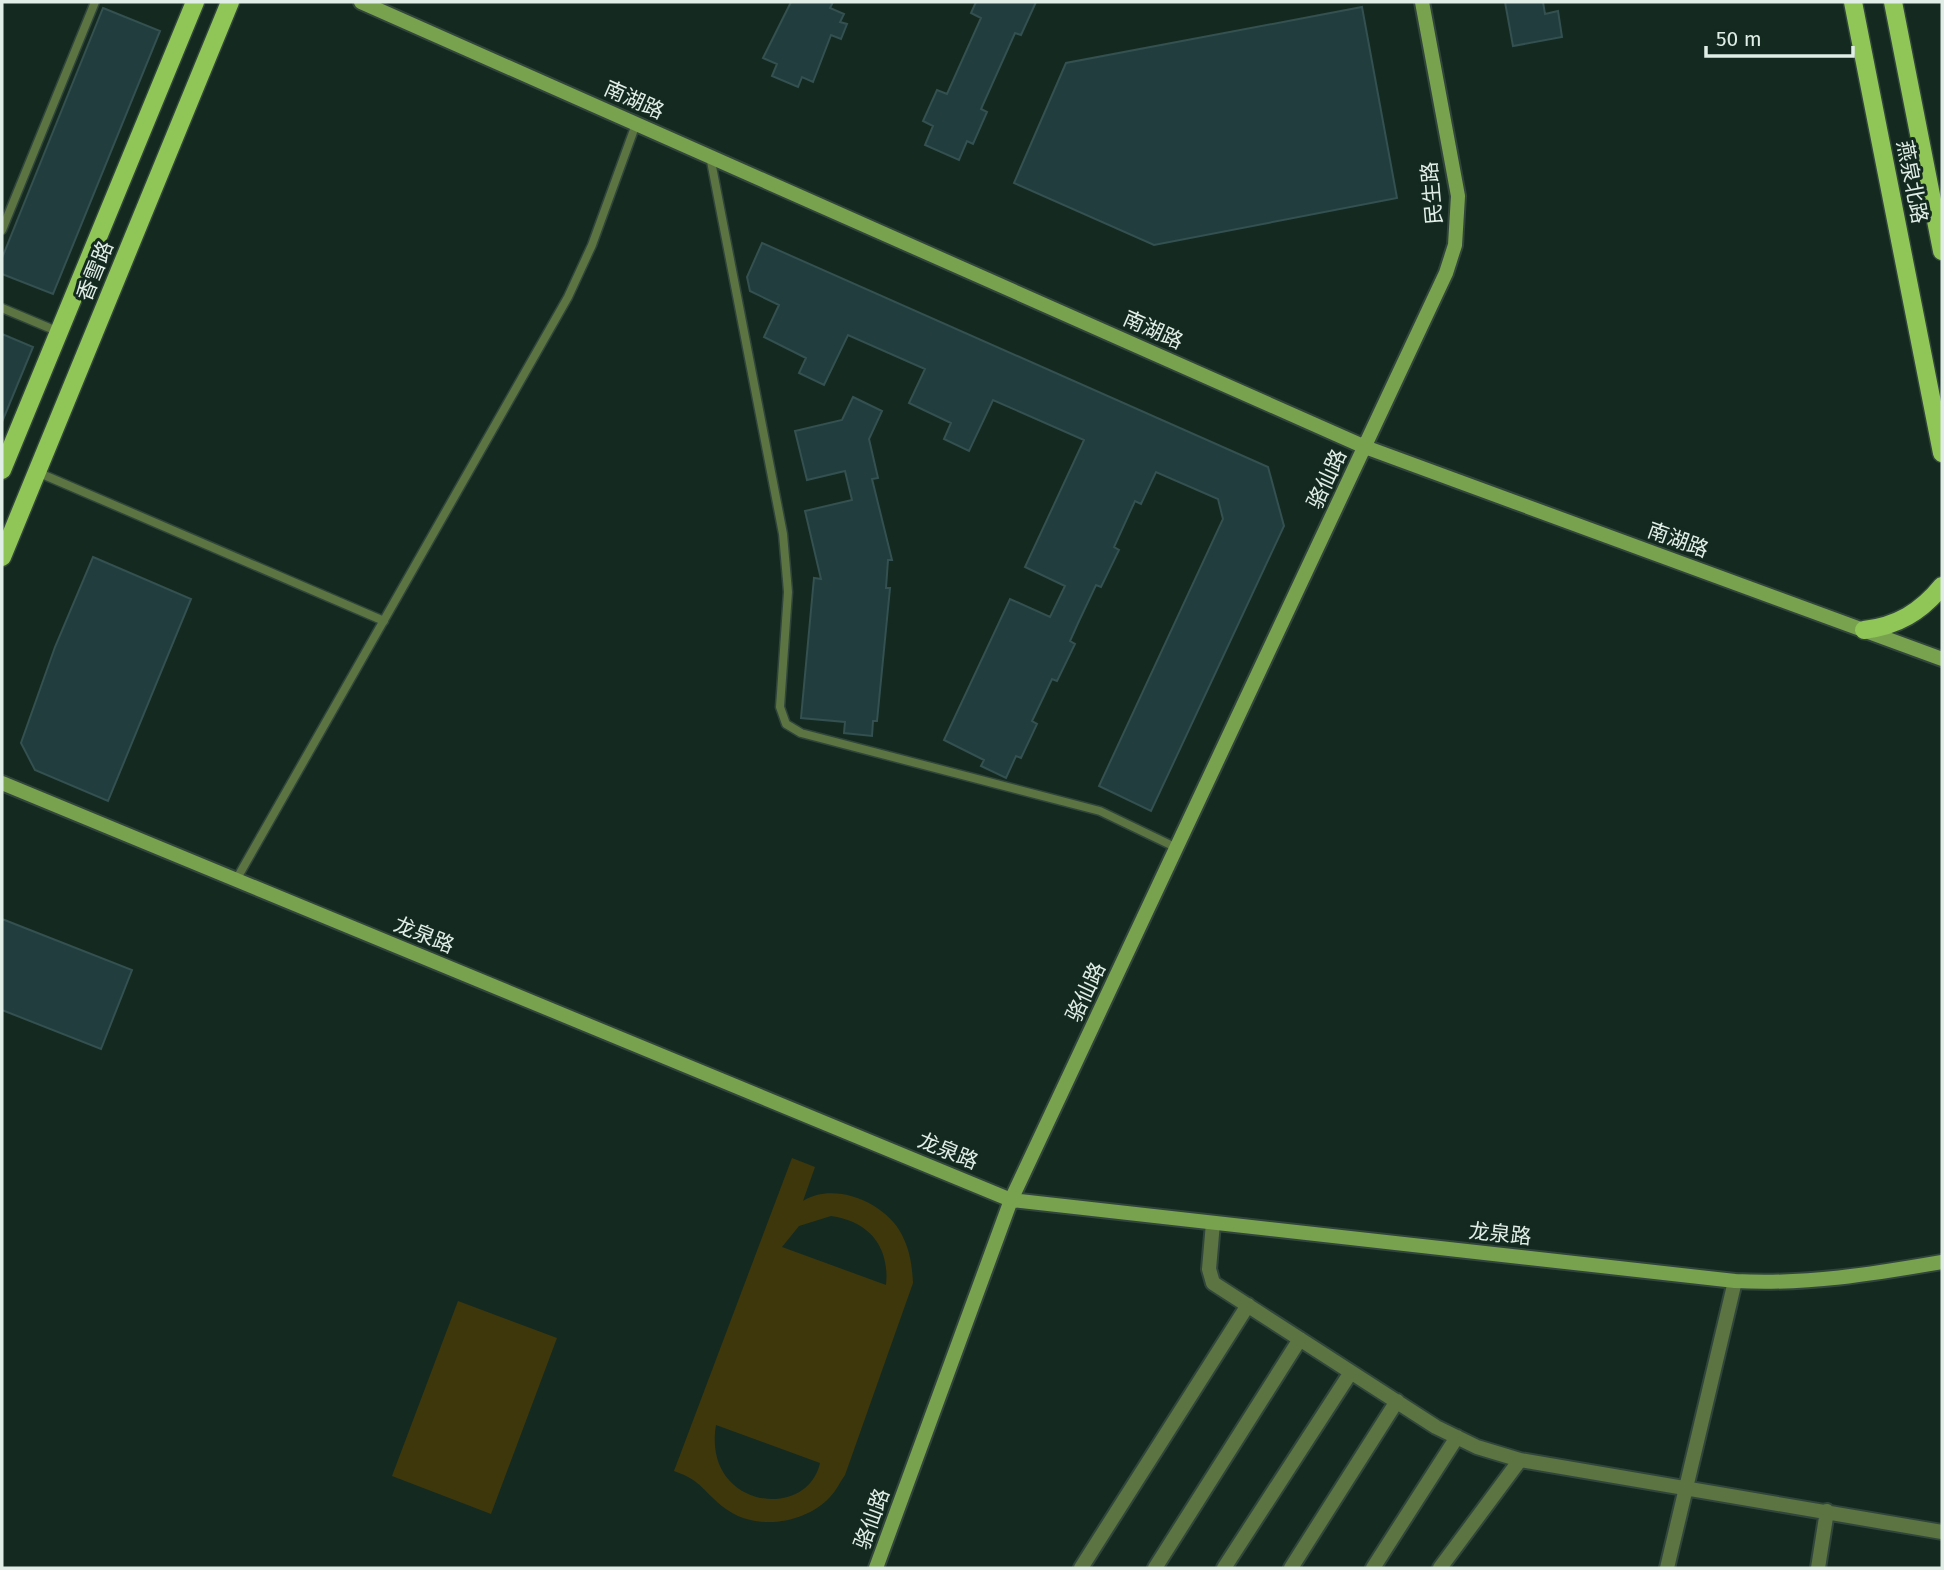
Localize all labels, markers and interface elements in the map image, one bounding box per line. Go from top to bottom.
scale bar [1706,14,1853,58]
text: 50 m [1716,26,1762,52]
street label: 南湖路 [600,75,668,125]
street label: 燕泉北路 [1891,138,1933,226]
street label: 民生路 [1416,160,1448,226]
street label: 香雪路 [71,237,119,305]
street label: 南湖路 [1119,305,1187,355]
street label: 骆仙路 [1302,445,1352,513]
street label: 南湖路 [1644,517,1712,563]
street label: 龙泉路 [390,911,458,959]
street label: 骆仙路 [1061,958,1111,1026]
street label: 龙泉路 [914,1127,982,1175]
street label: 龙泉路 [1467,1218,1533,1250]
street label: 骆仙路 [849,1485,895,1553]

